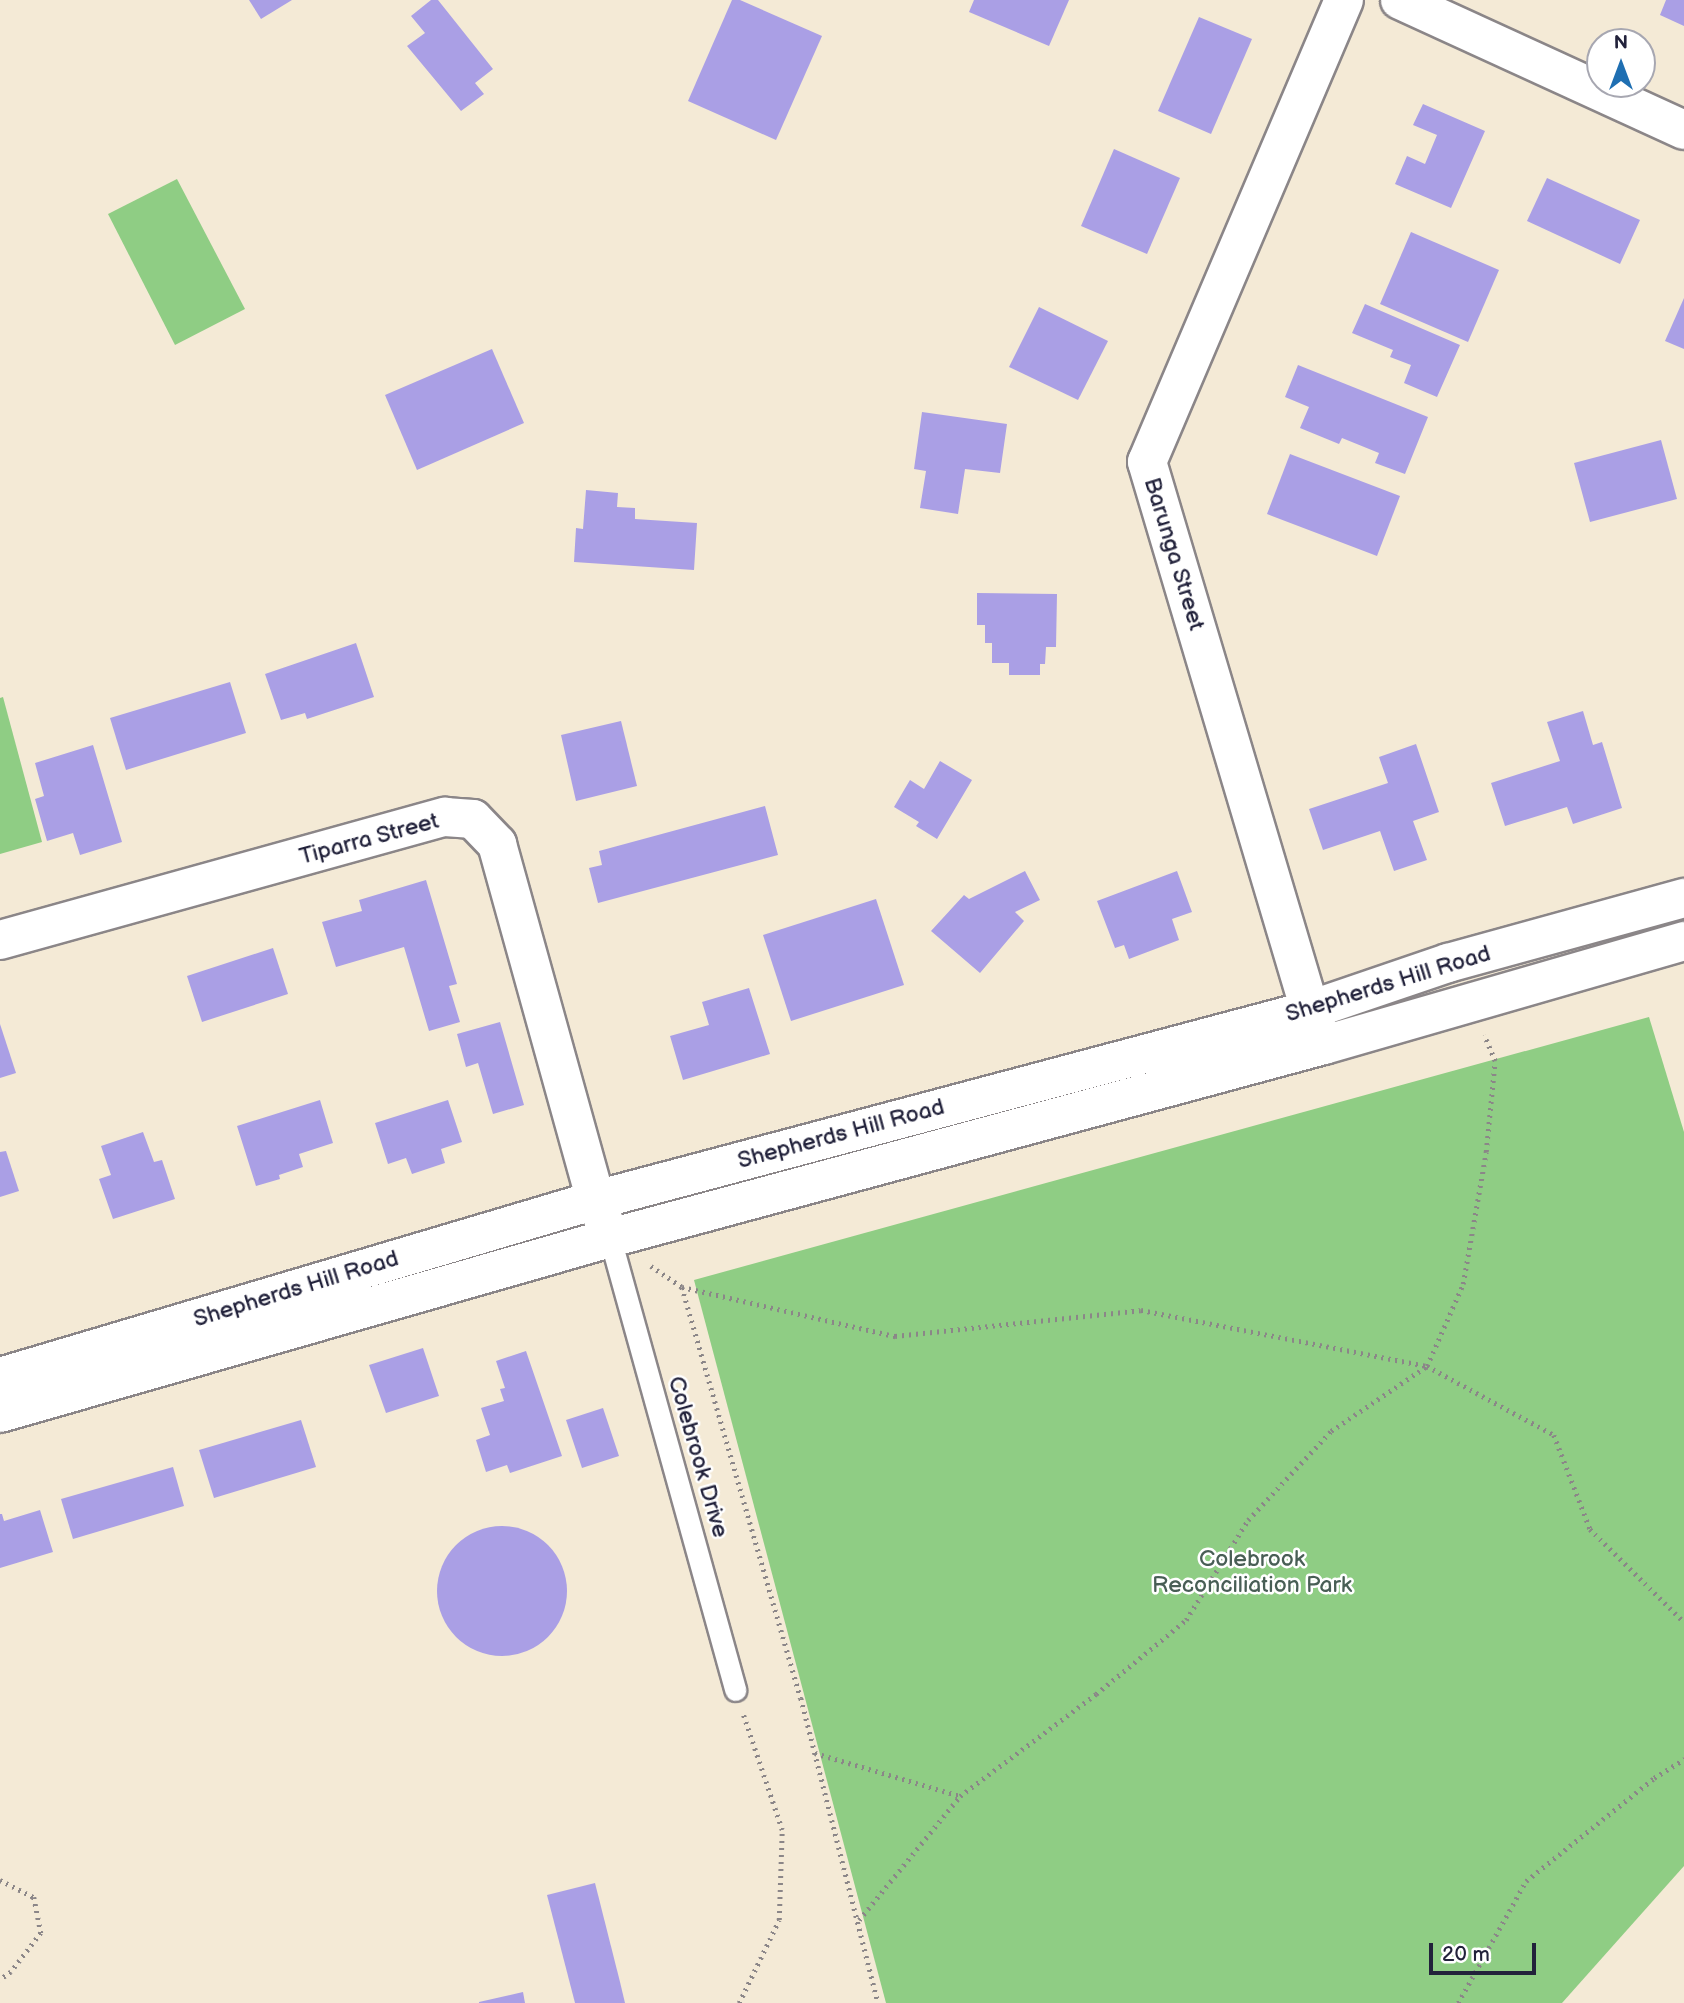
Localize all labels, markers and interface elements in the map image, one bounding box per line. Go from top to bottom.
north arrow [1586,28,1656,98]
text: N [1614,32,1628,55]
street label: Barunga Street [1138,474,1210,634]
street label: Tiparra Street [296,807,442,871]
street label: Shepherds Hill Road [1282,940,1494,1028]
street label: Shepherds Hill Road [735,1093,947,1175]
street label: Shepherds Hill Road [190,1245,402,1333]
street label: Colebrook Drive [662,1373,734,1541]
park label: Colebrook Reconciliation Park [1152,1545,1352,1599]
scale bar [1432,1930,1539,1974]
text: 20 m [1442,1942,1490,1967]

